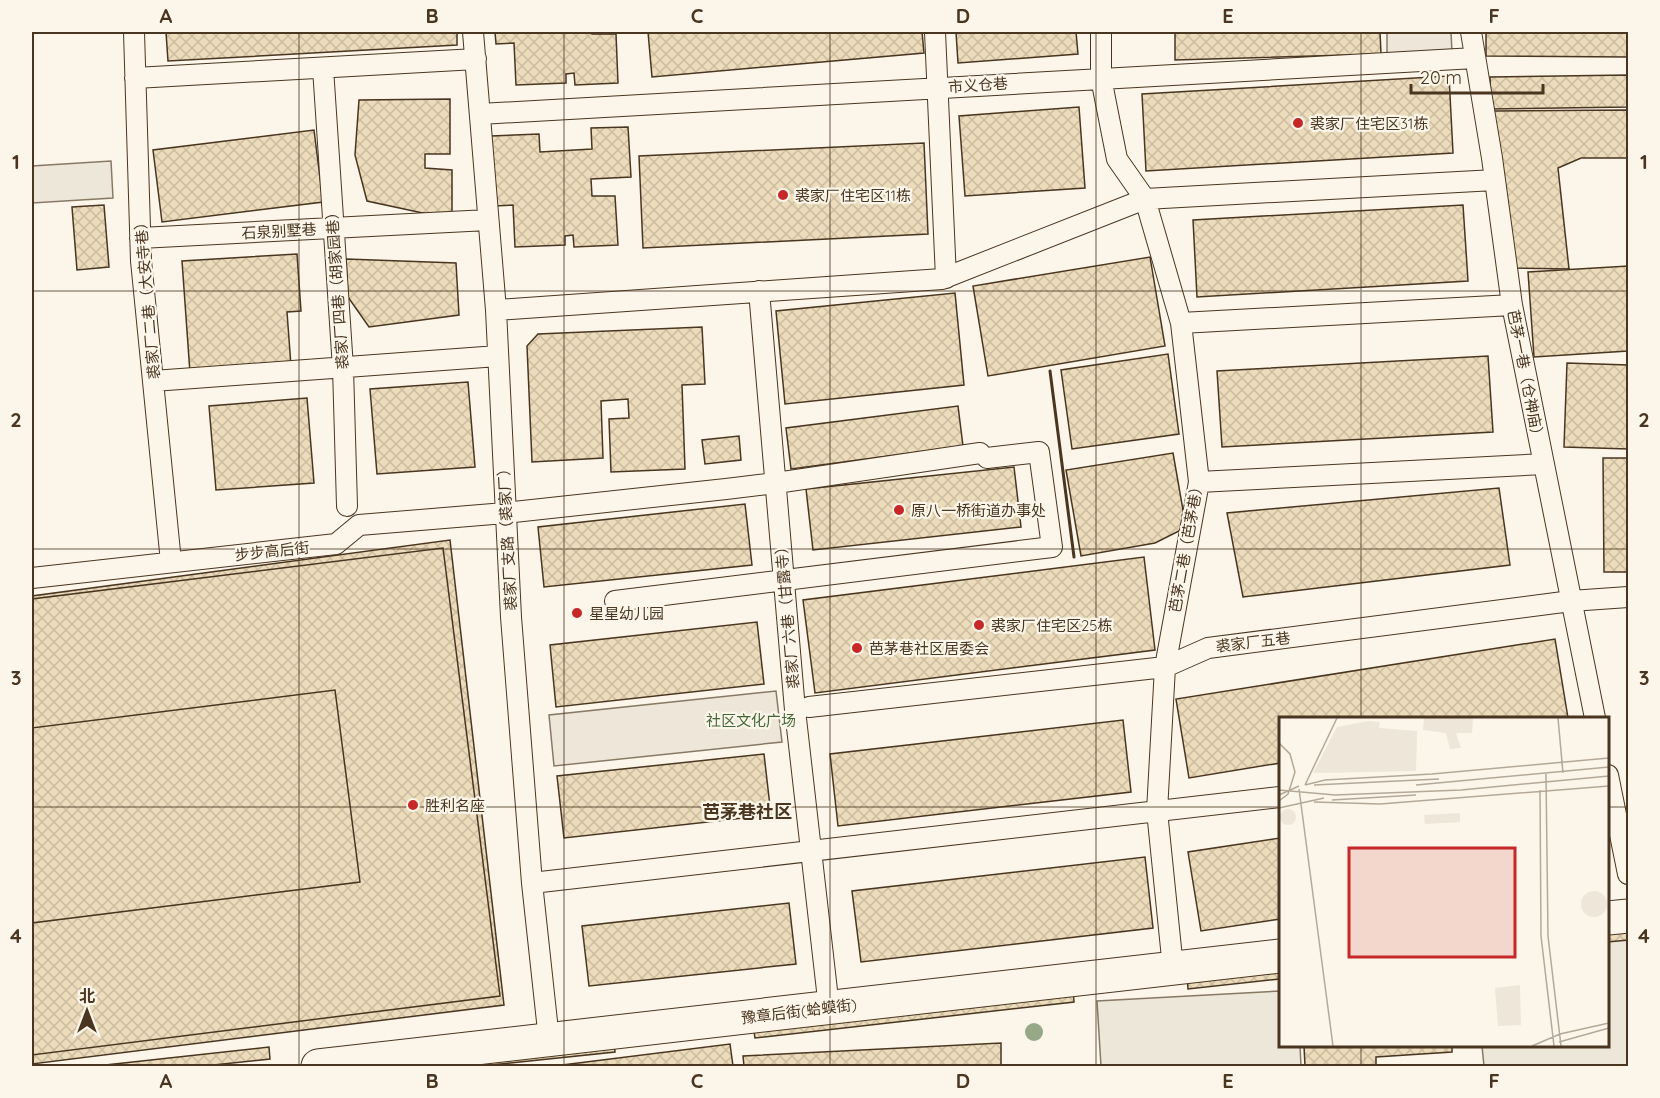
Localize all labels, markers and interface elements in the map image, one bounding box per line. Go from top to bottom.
text: A [160,3,173,28]
text: B [425,3,439,28]
text: C [691,3,704,28]
text: D [956,3,970,28]
text: E [1222,3,1234,28]
text: F [1488,3,1500,28]
scale bar [1411,57,1543,95]
text: 20 m [1420,66,1462,89]
street label: 市义仓巷 [947,73,1009,97]
place label: 裘家厂住宅区31栋 [1310,114,1428,133]
marker: 裘家厂住宅区31栋 [1291,116,1305,130]
text: 1 [12,149,20,174]
text: 1 [1640,149,1648,174]
place label: 裘家厂住宅区11栋 [795,186,911,205]
marker: 裘家厂住宅区11栋 [776,188,790,202]
street label: 裘家厂四巷（胡家园巷） [322,204,352,370]
street label: 裘家厂二巷（大安寺巷） [130,214,164,380]
street label: 石泉别墅巷 [241,220,317,242]
street label: 芭茅一巷（仓神庙） [1504,308,1548,444]
text: 2 [10,407,22,432]
text: 2 [1638,407,1650,432]
street label: 裘家厂支路（裘家厂） [494,461,520,611]
street label: 芭茅二巷（芭茅巷） [1165,478,1207,614]
place label: 原八一桥街道办事处 [911,501,1046,520]
marker: 原八一桥街道办事处 [892,503,906,517]
street label: 步步高后街 [234,538,310,564]
street label: 裘家厂六巷（甘露寺） [771,538,803,690]
place label: 星星幼儿园 [589,604,664,623]
marker: 星星幼儿园 [570,606,584,620]
place label: 裘家厂住宅区25栋 [991,616,1113,635]
marker: 裘家厂住宅区25栋 [972,618,986,632]
street label: 裘家厂五巷 [1215,628,1291,656]
place label: 芭茅巷社区居委会 [869,639,989,658]
marker: 芭茅巷社区居委会 [850,641,864,655]
text: 3 [11,665,21,690]
text: 3 [1639,665,1649,690]
park label: 社区文化广场 [706,711,796,730]
inset map [1279,717,1609,1047]
place label: 胜利名座 [425,796,485,815]
marker: 胜利名座 [406,798,420,812]
district label: 芭茅巷社区 [702,800,792,823]
text: 4 [10,923,22,948]
text: 4 [1638,923,1650,948]
north arrow [57,981,117,1041]
text: 北 [79,986,95,1006]
street label: 豫章后街(蛤蟆街) [740,994,858,1028]
text: A [160,1068,173,1093]
text: B [425,1068,439,1093]
text: C [691,1068,704,1093]
text: D [956,1068,970,1093]
text: E [1222,1068,1234,1093]
text: F [1488,1068,1500,1093]

